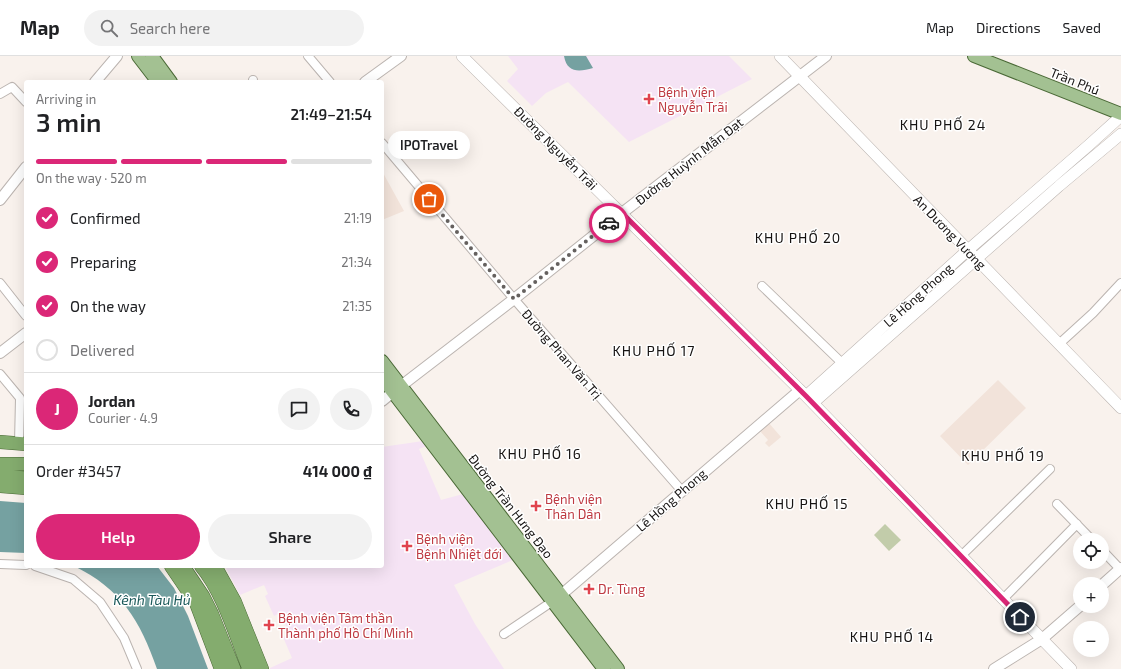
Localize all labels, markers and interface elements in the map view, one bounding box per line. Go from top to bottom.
search box [84,10,364,46]
text: Map [20,16,60,39]
icon: search [98,17,120,39]
text: Search here [130,19,210,37]
text: Map [926,19,954,36]
text: Directions [976,19,1041,36]
text: Saved [1063,19,1101,36]
street label: Trần Phú [1048,64,1102,98]
place label: Bệnh viện Nguyễn Trãi [658,84,728,115]
text: Arriving in [36,91,96,107]
marker: Bệnh viện Nguyễn Trãi [643,93,655,105]
street label: Đường Nguyễn Trãi [511,103,601,193]
text: 21:49–21:54 [290,105,372,123]
text: 3 min [36,106,101,137]
street label: Đường Huỳnh Mẫn Đạt [632,114,746,208]
district label: KHU PHỐ 24 [900,116,986,133]
callout: IPOTravel [388,131,470,159]
text: IPOTravel [400,137,458,153]
text: On the way · 520 m [36,170,147,186]
pin [412,182,446,216]
icon: bag [418,188,440,210]
street label: An Dương Vương [910,191,990,273]
courier [589,203,629,243]
icon: check [36,207,58,229]
text: Confirmed [70,209,141,227]
text: 21:19 [344,210,372,226]
icon: car [598,212,620,234]
district label: KHU PHỐ 20 [755,229,841,246]
icon: check [36,251,58,273]
text: Preparing [70,253,136,271]
text: 21:34 [341,254,372,270]
street label: Lê Hồng Phong [880,260,956,330]
icon: check [36,295,58,317]
text: On the way [70,297,146,315]
text: 21:35 [342,298,372,314]
street label: Đường Phan Văn Trị [519,306,605,402]
text: Delivered [70,341,135,359]
district label: KHU PHỐ 17 [613,342,695,359]
button: chat [278,388,320,430]
button: phone [330,388,372,430]
text: Jordan [88,392,135,410]
text: J [54,400,60,418]
text: Courier · 4.9 [88,410,158,426]
district label: KHU PHỐ 16 [498,445,582,462]
district label: KHU PHỐ 19 [961,447,1045,464]
street label: Đường Trần Hưng Đạo [465,451,557,561]
text: Order #3457 [36,462,121,480]
text: 414 000 ₫ [303,462,372,480]
street label: Lê Hồng Phong [633,465,709,535]
place label: Bệnh viện Thân Dân [545,491,602,522]
district label: KHU PHỐ 15 [765,495,849,512]
marker: Bệnh viện Thân Dân [530,500,542,512]
button: Help [36,514,200,560]
button: Share [208,514,372,560]
place label: Bệnh viện Bệnh Nhiệt đới [416,531,502,562]
map controls [1073,533,1109,657]
button: locate [1073,533,1109,569]
marker: Bệnh viện Bệnh Nhiệt đới [401,540,413,552]
button: + [1073,577,1109,613]
place label: Dr. Tùng [598,581,645,597]
marker: Dr. Tùng [583,583,595,595]
water label: Kênh Tàu Hủ [113,591,191,608]
pin [1003,600,1037,634]
icon: home [1009,606,1031,628]
place label: Bệnh viện Tâm thần Thành phố Hồ Chí Minh [278,610,413,641]
marker: Bệnh viện Tâm thần Thành phố Hồ Chí Minh [263,619,275,631]
button: − [1073,621,1109,657]
district label: KHU PHỐ 14 [850,628,934,645]

